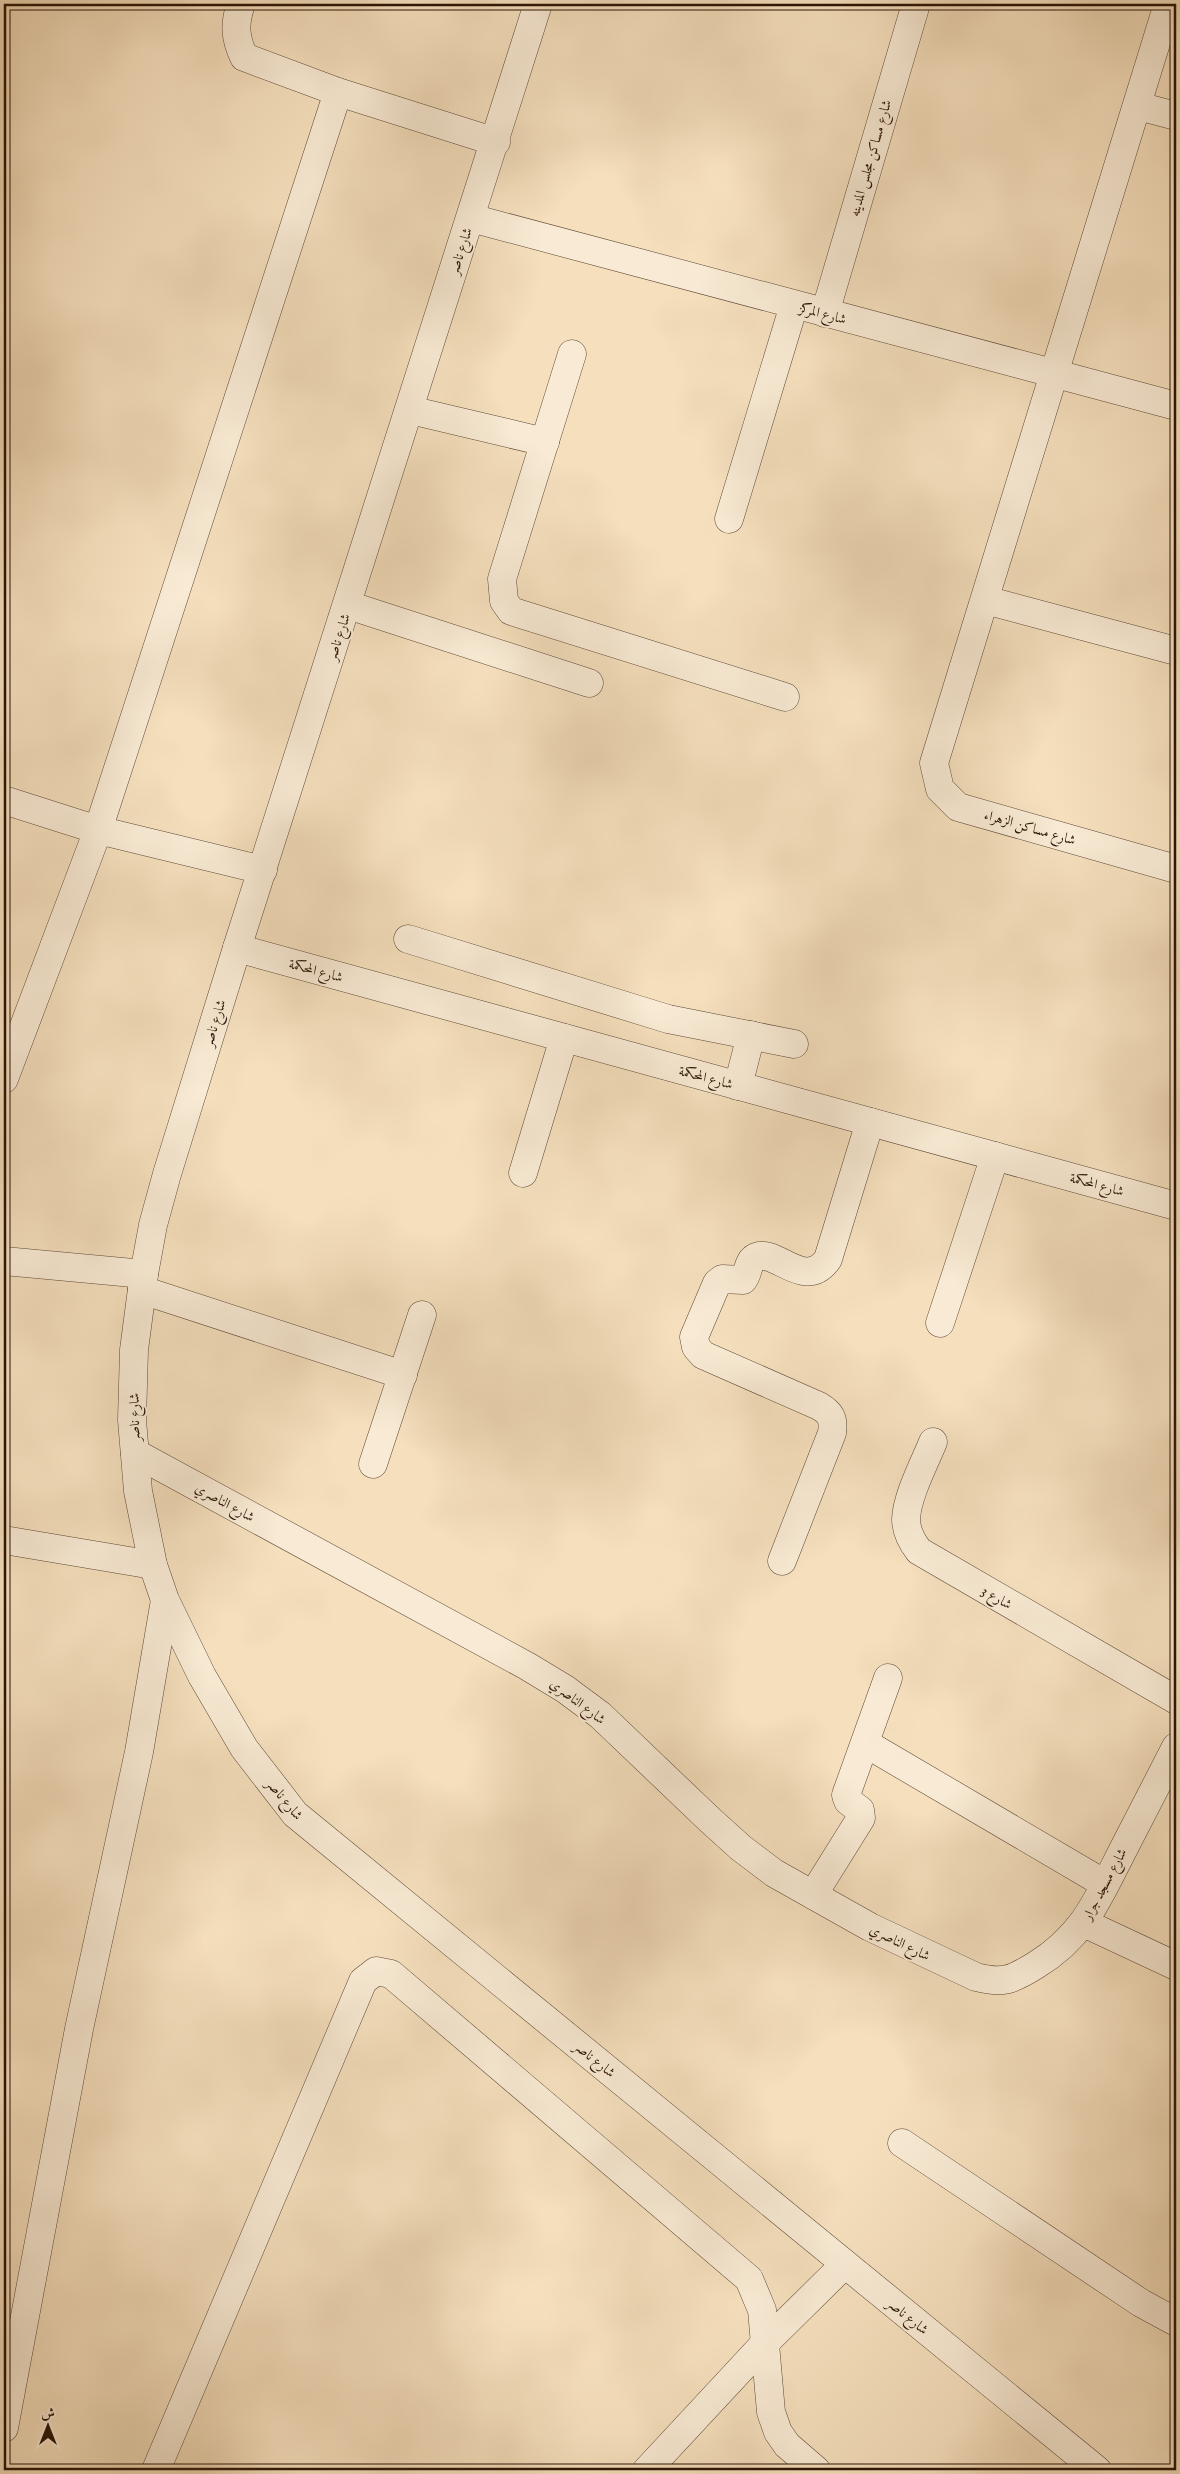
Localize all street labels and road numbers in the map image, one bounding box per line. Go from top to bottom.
street label: شارع مساكن مجلس المدينه [846,98,898,219]
street label: شارع ناصر [444,225,479,280]
street label: شارع المركز [795,299,848,331]
street label: شارع ناصر [322,611,357,666]
street label: شارع مساكن الزهراء [981,806,1078,852]
street label: شارع المحكمة [286,955,345,989]
street label: شارع ناصر [199,997,233,1052]
street label: شارع المحكمة [676,1062,735,1096]
street label: شارع المحكمة [1067,1169,1126,1203]
street label: شارع ناصر [126,1393,146,1443]
street label: شارع الناصري [191,1479,258,1528]
street label: شارع 3 [977,1582,1015,1616]
street label: شارع الناصري [545,1675,609,1730]
street label: شارع ناصر [259,1774,307,1825]
street label: شارع مسجد جرار [1077,1845,1133,1926]
street label: شارع الناصري [865,1920,933,1967]
street label: شارع ناصر [567,2036,619,2084]
street label: شارع ناصر [880,2293,932,2341]

